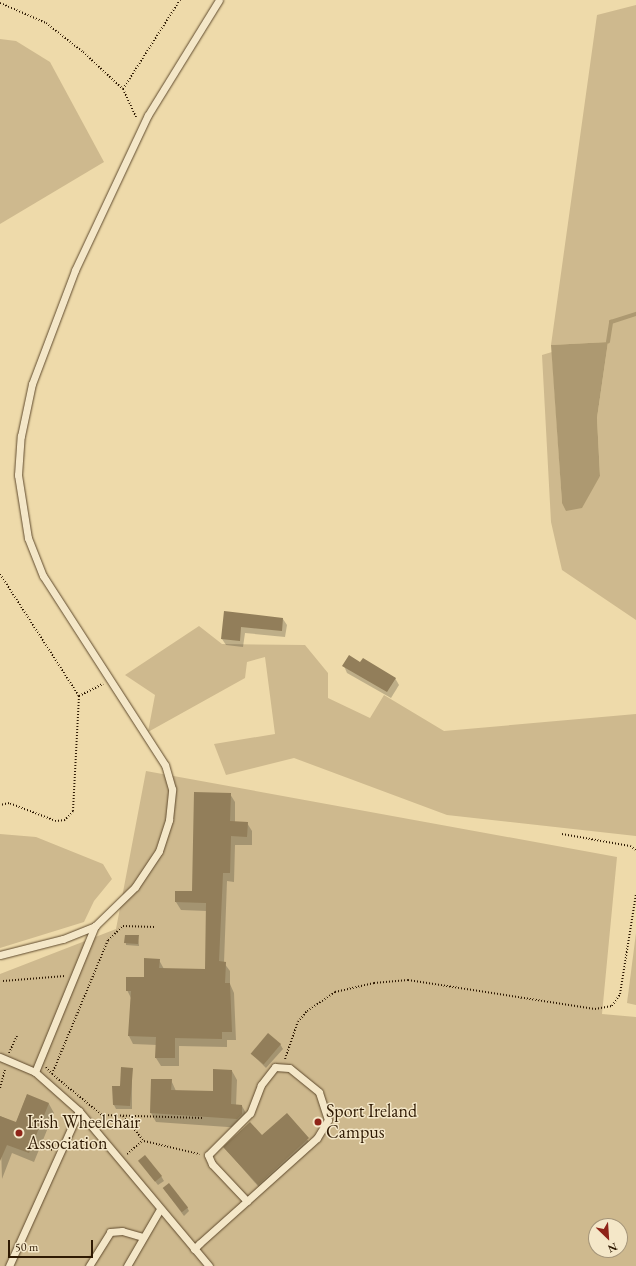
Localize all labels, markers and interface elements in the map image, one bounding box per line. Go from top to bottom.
place label: Sport Ireland Campus [326,1101,417,1144]
place label: Irish Wheelchair Association [27,1112,140,1154]
marker: Sport Ireland Campus [313,1117,323,1127]
marker: Irish Wheelchair Association [14,1128,24,1138]
north arrow [588,1218,628,1258]
scale bar [10,1232,95,1258]
text: 50 m [15,1239,38,1255]
text: N [606,1240,620,1256]

